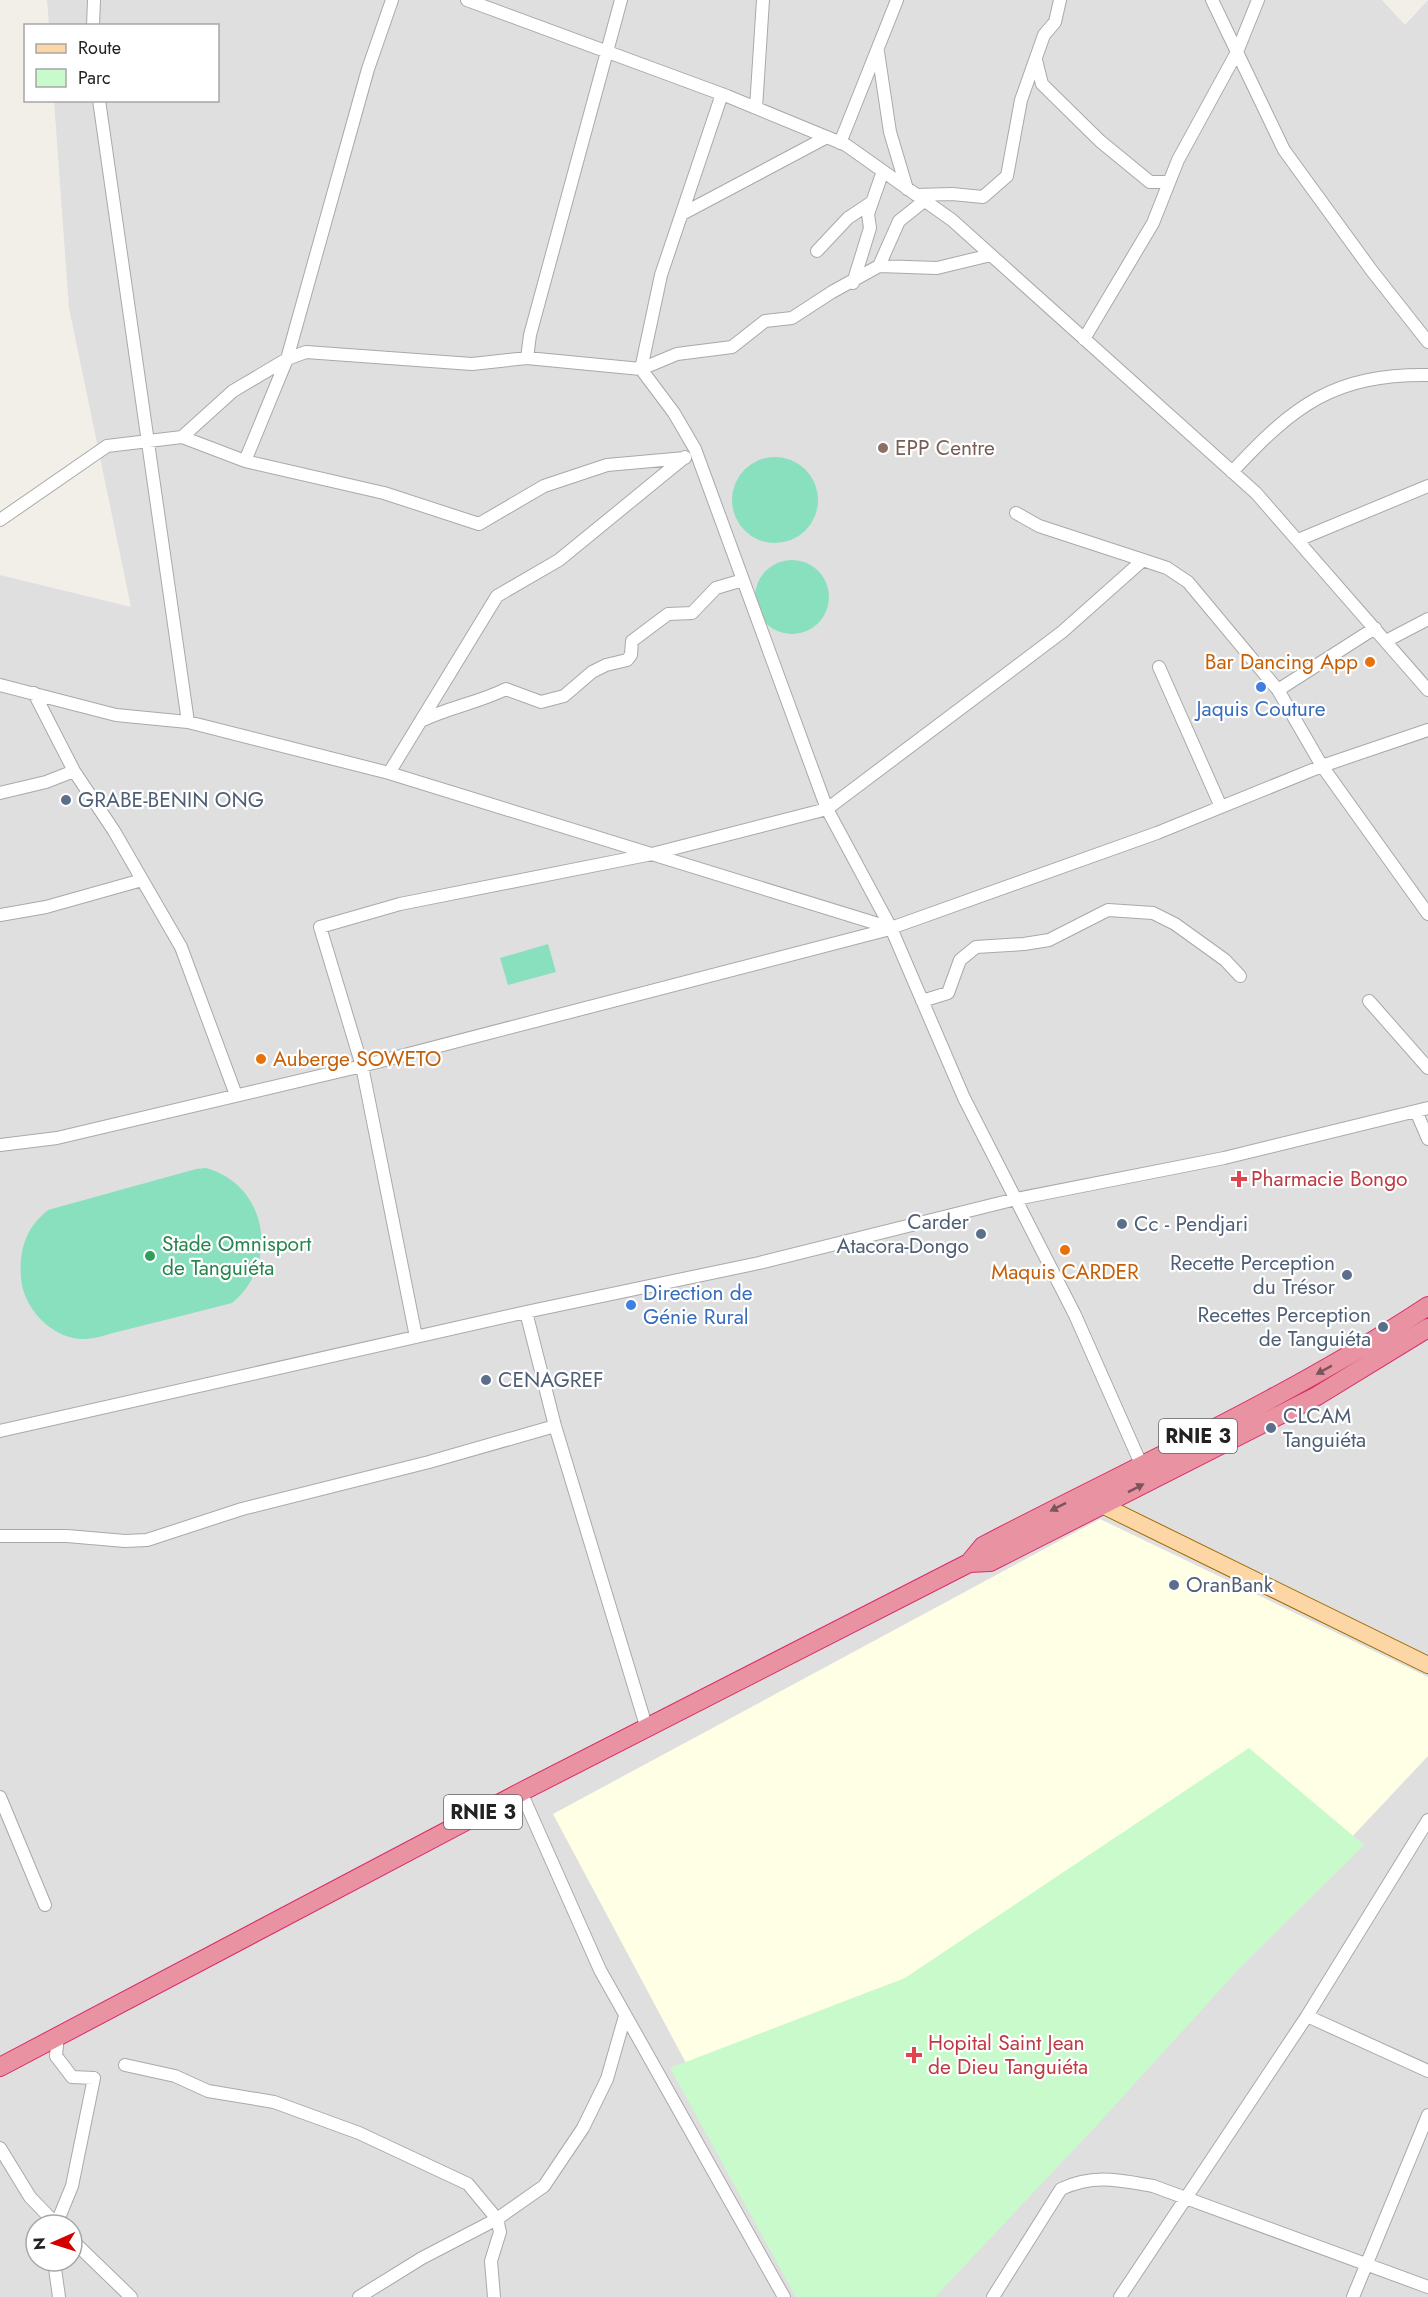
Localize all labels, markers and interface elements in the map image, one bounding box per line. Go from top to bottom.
legend [24,24,219,102]
text: Route [78,35,121,61]
text: Parc [78,65,111,91]
place label: EPP Centre [895,433,995,463]
marker: EPP Centre [876,441,890,455]
place label: Bar Dancing App [1205,647,1358,677]
marker: Bar Dancing App [1363,655,1377,669]
marker: Jaquis Couture [1254,680,1268,694]
place label: Jaquis Couture [1193,694,1326,724]
place label: GRABE-BENIN ONG [78,785,264,815]
marker: GRABE-BENIN ONG [59,793,73,807]
place label: Auberge SOWETO [273,1044,441,1074]
marker: Auberge SOWETO [254,1052,268,1066]
place label: Pharmacie Bongo [1251,1164,1408,1194]
marker: Pharmacie Bongo [1232,1172,1246,1186]
place label: Carder Atacora-Dongo [837,1207,970,1261]
place label: Cc - Pendjari [1134,1209,1248,1239]
marker: Cc - Pendjari [1115,1217,1129,1231]
marker: Carder Atacora-Dongo [974,1227,988,1241]
place label: Stade Omnisport de Tanguiéta [162,1229,311,1283]
marker: Maquis CARDER [1058,1243,1072,1257]
place label: Recette Perception du Trésor [1170,1248,1336,1302]
marker: Stade Omnisport de Tanguiéta [143,1249,157,1263]
place label: Maquis CARDER [991,1257,1139,1287]
marker: Recette Perception du Trésor [1340,1268,1354,1282]
place label: Direction de Génie Rural [643,1278,753,1332]
marker: Direction de Génie Rural [624,1298,638,1312]
place label: Recettes Perception de Tanguiéta [1198,1300,1371,1354]
marker: Recettes Perception de Tanguiéta [1376,1320,1390,1334]
place label: CENAGREF [498,1365,604,1395]
one-way arrow [1316,1365,1333,1375]
marker: CENAGREF [479,1373,493,1387]
place label: CLCAM Tanguiéta [1283,1401,1366,1455]
road number: RNIE 3 [1159,1419,1237,1453]
marker: CLCAM Tanguiéta [1264,1421,1278,1435]
one-way arrow [1127,1483,1145,1493]
one-way arrow [1049,1502,1066,1512]
place label: OranBank [1186,1570,1274,1600]
marker: OranBank [1167,1578,1181,1592]
road number: RNIE 3 [444,1795,522,1829]
place label: Hopital Saint Jean de Dieu Tanguiéta [928,2028,1088,2082]
marker: Hopital Saint Jean de Dieu Tanguiéta [905,2046,923,2064]
north arrow [24,2213,84,2273]
text: N [28,2237,51,2251]

